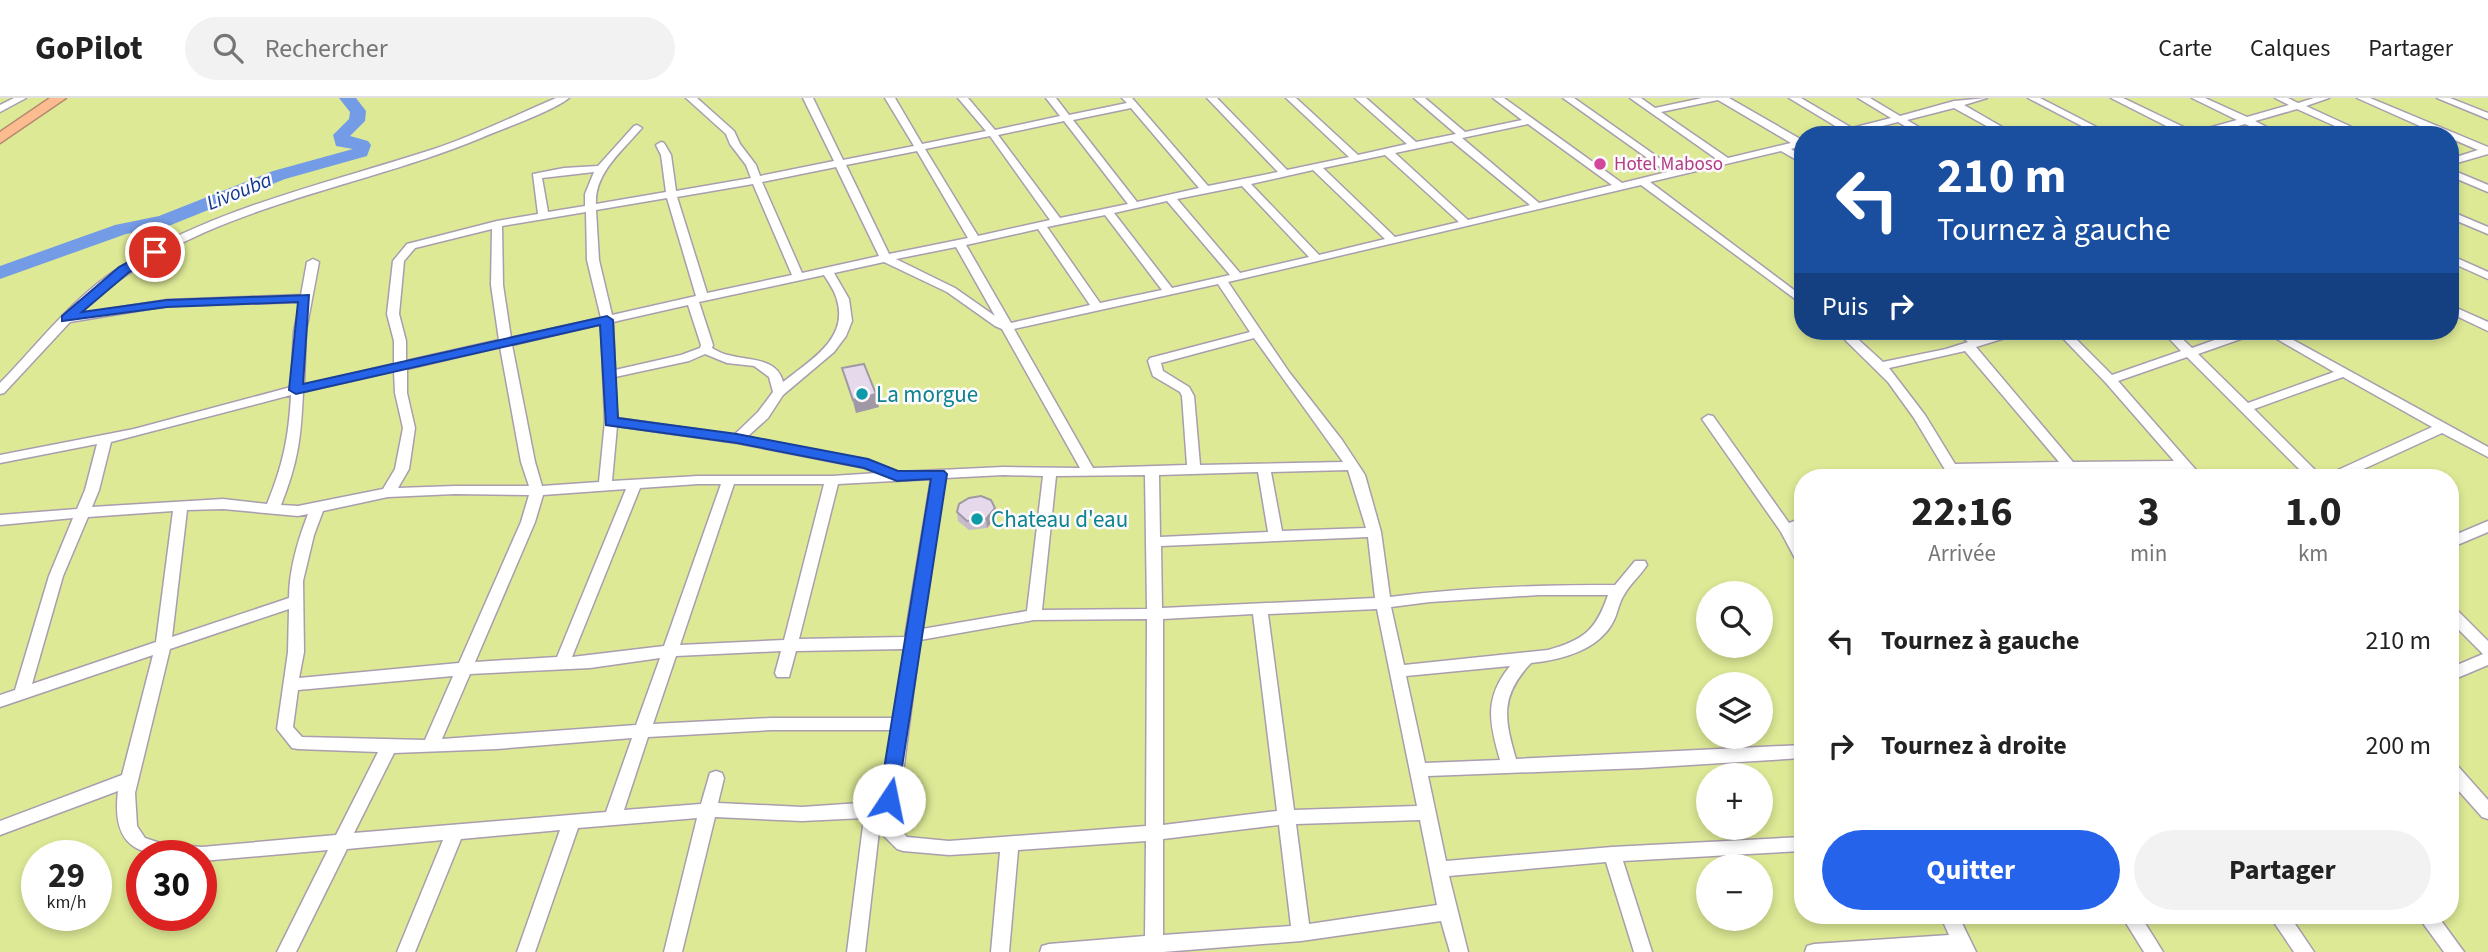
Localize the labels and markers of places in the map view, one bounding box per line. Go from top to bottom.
place label: Hotel Maboso [1614,151,1723,178]
marker: Hotel Maboso [1592,156,1608,172]
pin [125,222,185,282]
place label: La morgue [876,378,978,411]
marker: La morgue [854,386,870,402]
place label: Chateau d'eau [991,503,1128,536]
marker: Chateau d'eau [969,511,985,527]

